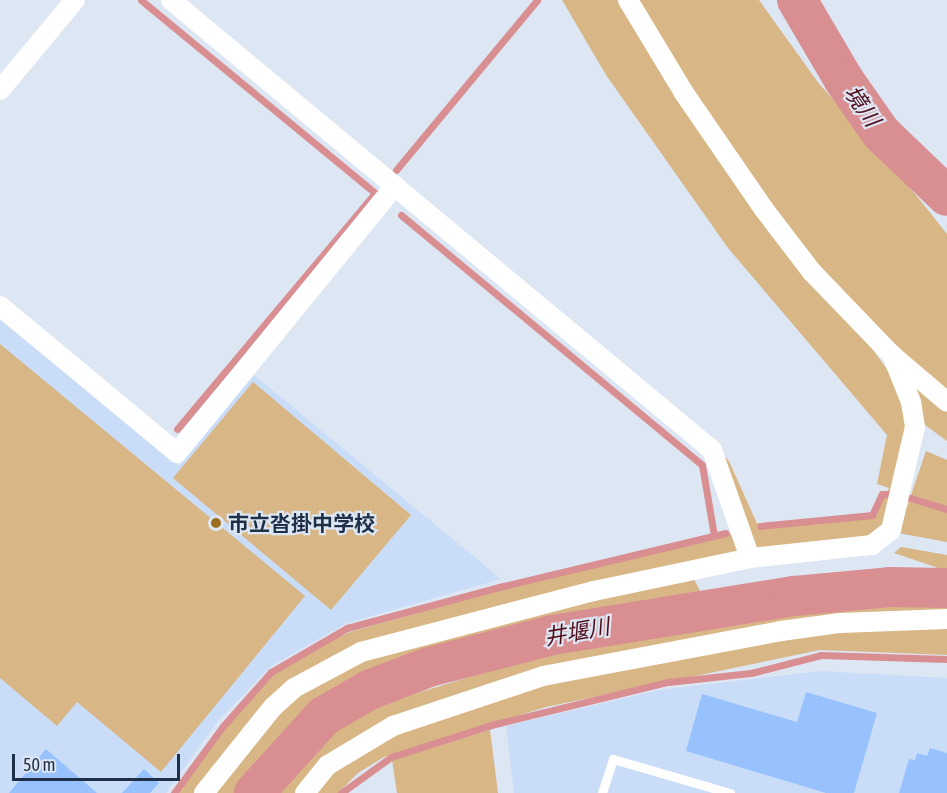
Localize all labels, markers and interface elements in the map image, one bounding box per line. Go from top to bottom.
water label: 境川 [839,80,885,132]
place label: 市立沓掛中学校 [228,510,375,536]
marker: 市立沓掛中学校 [209,516,223,530]
water label: 井堰川 [542,613,612,651]
scale bar [15,742,183,780]
text: 50 m [23,754,55,775]

